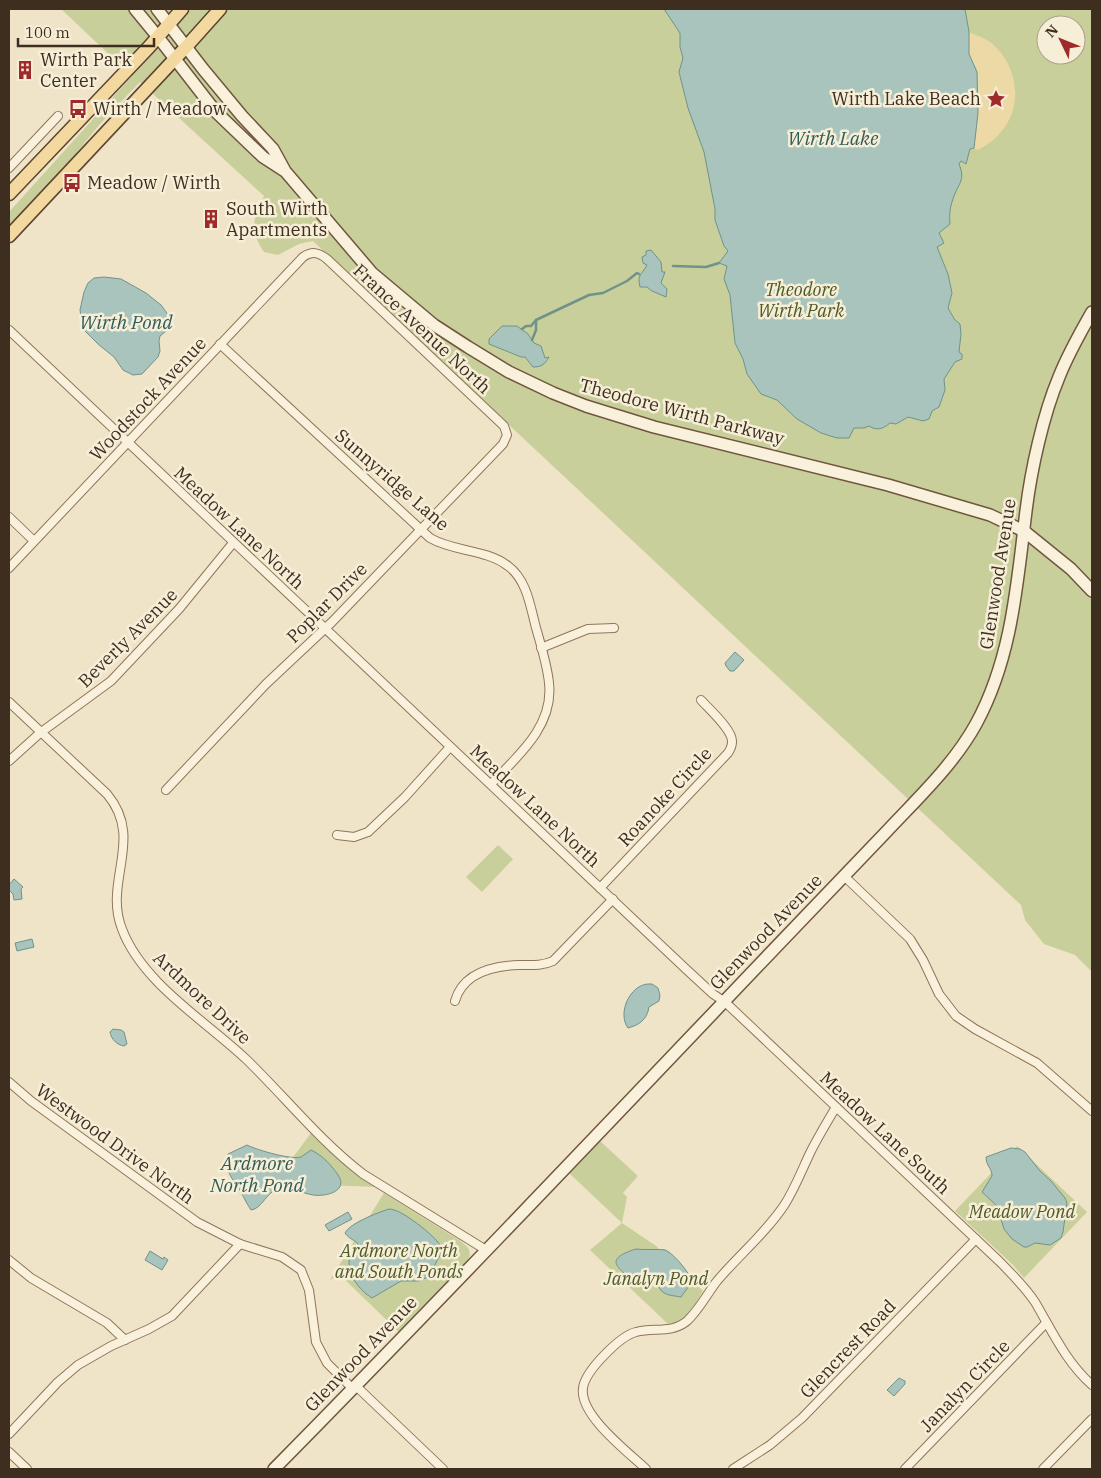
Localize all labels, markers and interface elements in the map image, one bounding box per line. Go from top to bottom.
scale bar [18,15,154,47]
north arrow [1036,15,1086,65]
text: N [1041,21,1062,41]
text: 100 m [25,23,70,42]
place label: Wirth Park Center [40,48,133,92]
building icon: Wirth Park Center [14,59,36,81]
place label: Wirth Lake Beach [831,87,981,110]
place icon: Wirth Lake Beach [985,88,1007,110]
place label: Wirth / Meadow [93,97,227,120]
bus stop icon: Wirth / Meadow [67,98,89,120]
water label: Wirth Lake [787,126,879,150]
place label: Meadow / Wirth [87,171,221,194]
bus stop icon: Meadow / Wirth [61,172,83,194]
place label: South Wirth Apartments [226,197,328,241]
building icon: South Wirth Apartments [200,208,222,230]
street label: France Avenue North [349,259,496,399]
park label: Theodore Wirth Park [758,278,845,322]
water label: Wirth Pond [79,310,173,334]
street label: Woodstock Avenue [84,332,211,465]
street label: Theodore Wirth Parkway [577,373,787,450]
street label: Sunnyridge Lane [330,424,454,535]
street label: Meadow Lane North [169,461,309,594]
street label: Glenwood Avenue [974,497,1021,651]
street label: Poplar Drive [281,557,372,648]
street label: Beverly Avenue [73,583,182,692]
street label: Meadow Lane North [465,739,605,872]
street label: Roanoke Circle [613,742,716,851]
street label: Glenwood Avenue [704,869,827,994]
street label: Ardmore Drive [148,946,256,1049]
street label: Meadow Lane South [815,1066,955,1199]
street label: Westwood Drive North [32,1078,199,1209]
water label: Ardmore North Pond [209,1151,304,1197]
park label: Meadow Pond [968,1200,1075,1223]
park label: Ardmore North and South Ponds [335,1239,464,1283]
park label: Janalyn Pond [603,1267,708,1290]
street label: Glenwood Avenue [299,1291,422,1416]
street label: Glencrest Road [795,1294,901,1403]
street label: Janalyn Circle [915,1335,1014,1437]

